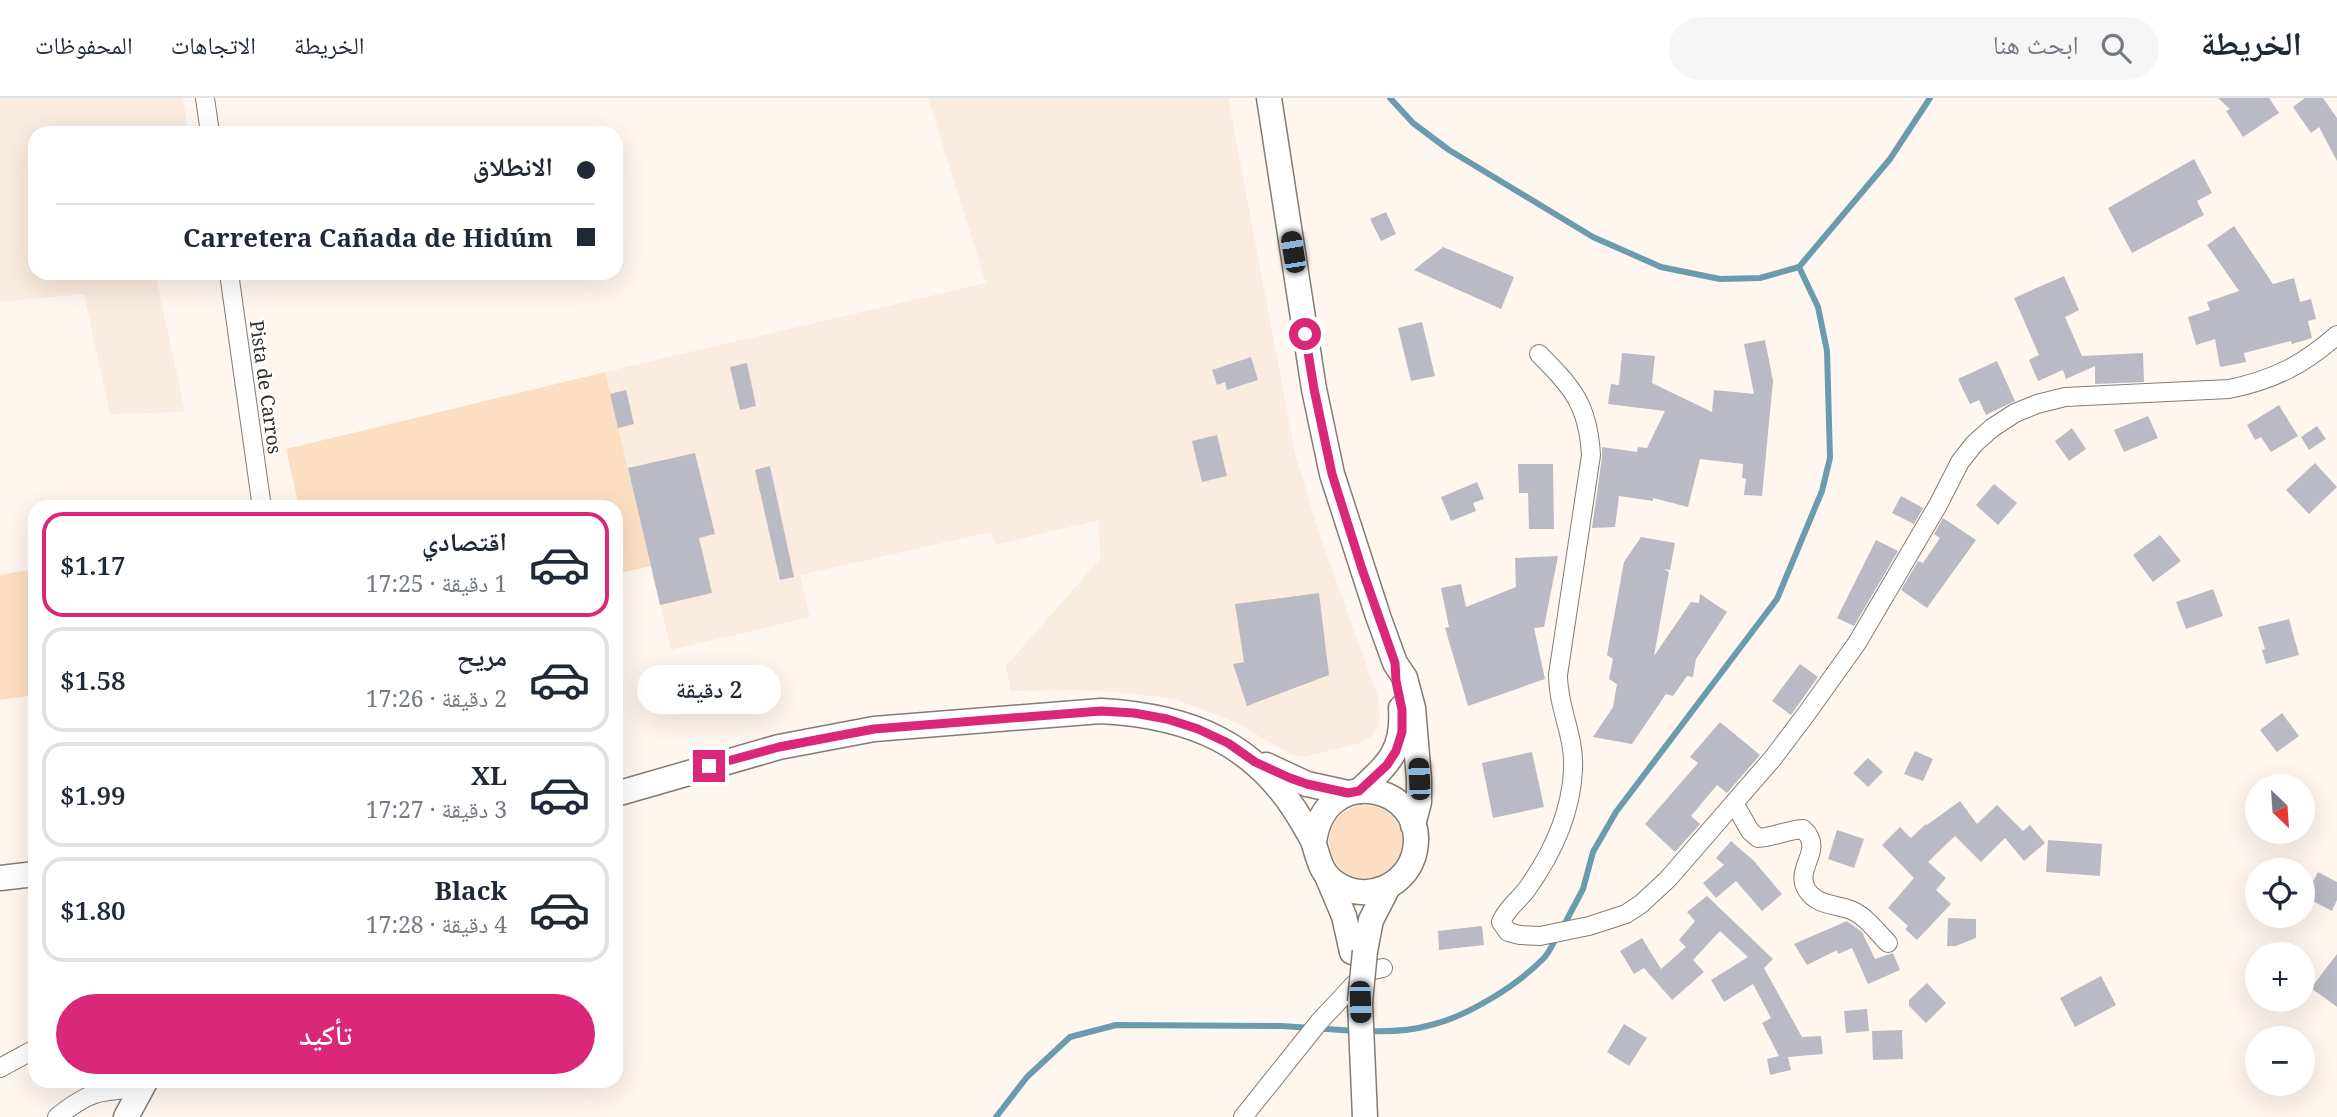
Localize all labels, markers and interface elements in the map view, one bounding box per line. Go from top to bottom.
search box [1669,17,2159,80]
text: الخريطة [2201,20,2302,65]
text: ابحث هنا [1993,26,2079,62]
text: المحفوظات [35,28,133,61]
text: الاتجاهات [171,28,256,61]
text: الخريطة [294,28,365,61]
icon: search [2097,29,2135,67]
text: الانطلاق [473,148,553,184]
text: Carretera Cañada de Hidúm [183,219,553,255]
car [1280,230,1307,274]
street label: Pista de Carros [244,318,288,456]
route start [1289,318,1321,350]
text: اقتصادي [422,523,507,559]
icon: car [528,533,591,596]
text: $1.17 [60,547,126,583]
text: 1 دقيقة · 17:25 [366,567,507,599]
text: مريح [457,638,507,674]
icon: car [528,648,591,711]
text: $1.58 [60,662,126,698]
callout: 2 دقيقة [637,664,781,714]
text: 2 دقيقة [676,673,742,705]
text: 2 دقيقة · 17:26 [366,682,507,714]
route end [693,750,725,782]
text: XL [471,757,507,793]
car [1408,757,1431,801]
icon: car [528,763,591,826]
north arrow [2245,774,2315,844]
map controls [2245,774,2315,1096]
text: $1.99 [60,777,126,813]
text: 3 دقيقة · 17:27 [366,793,507,825]
button: locate [2245,858,2315,928]
text: Black [435,872,507,908]
icon: car [528,878,591,941]
text: $1.80 [60,892,126,928]
text: 4 دقيقة · 17:28 [366,908,507,940]
button: + [2245,942,2315,1012]
car [1349,981,1372,1023]
button: تأكيد [56,994,595,1074]
button: − [2245,1026,2315,1096]

